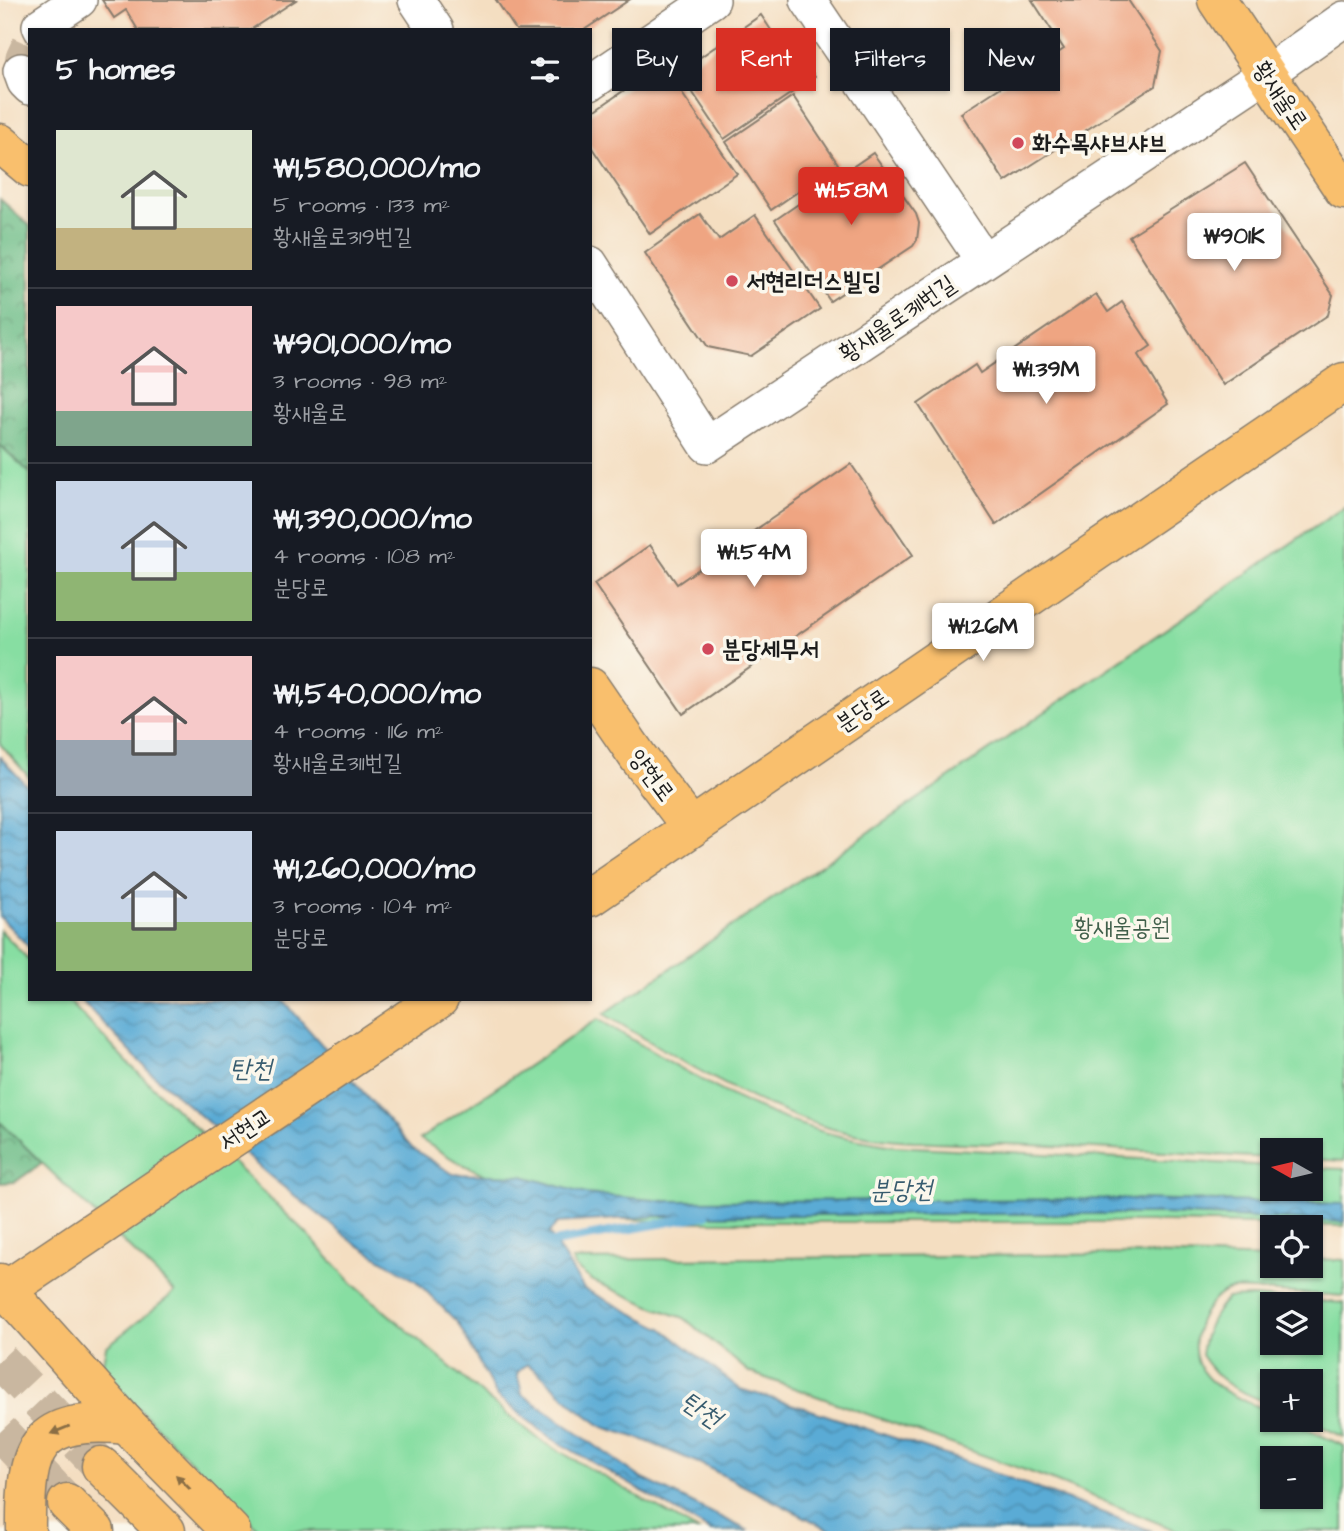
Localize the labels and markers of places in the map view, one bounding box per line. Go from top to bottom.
place label: 화수목샤브샤브 [1032,127,1167,161]
marker: 화수목샤브샤브 [1010,135,1026,151]
pin: ₩1.58M [794,168,908,227]
pin: ₩901K [1185,214,1283,273]
place label: 서현리더스빌딩 [746,265,881,299]
marker: 서현리더스빌딩 [724,273,740,289]
pin: ₩1.39M [989,346,1103,406]
pin: ₩1.54M [697,530,811,589]
pin: ₩1.26M [926,604,1040,663]
place label: 분당세무서 [722,633,819,667]
marker: 분당세무서 [700,641,716,657]

